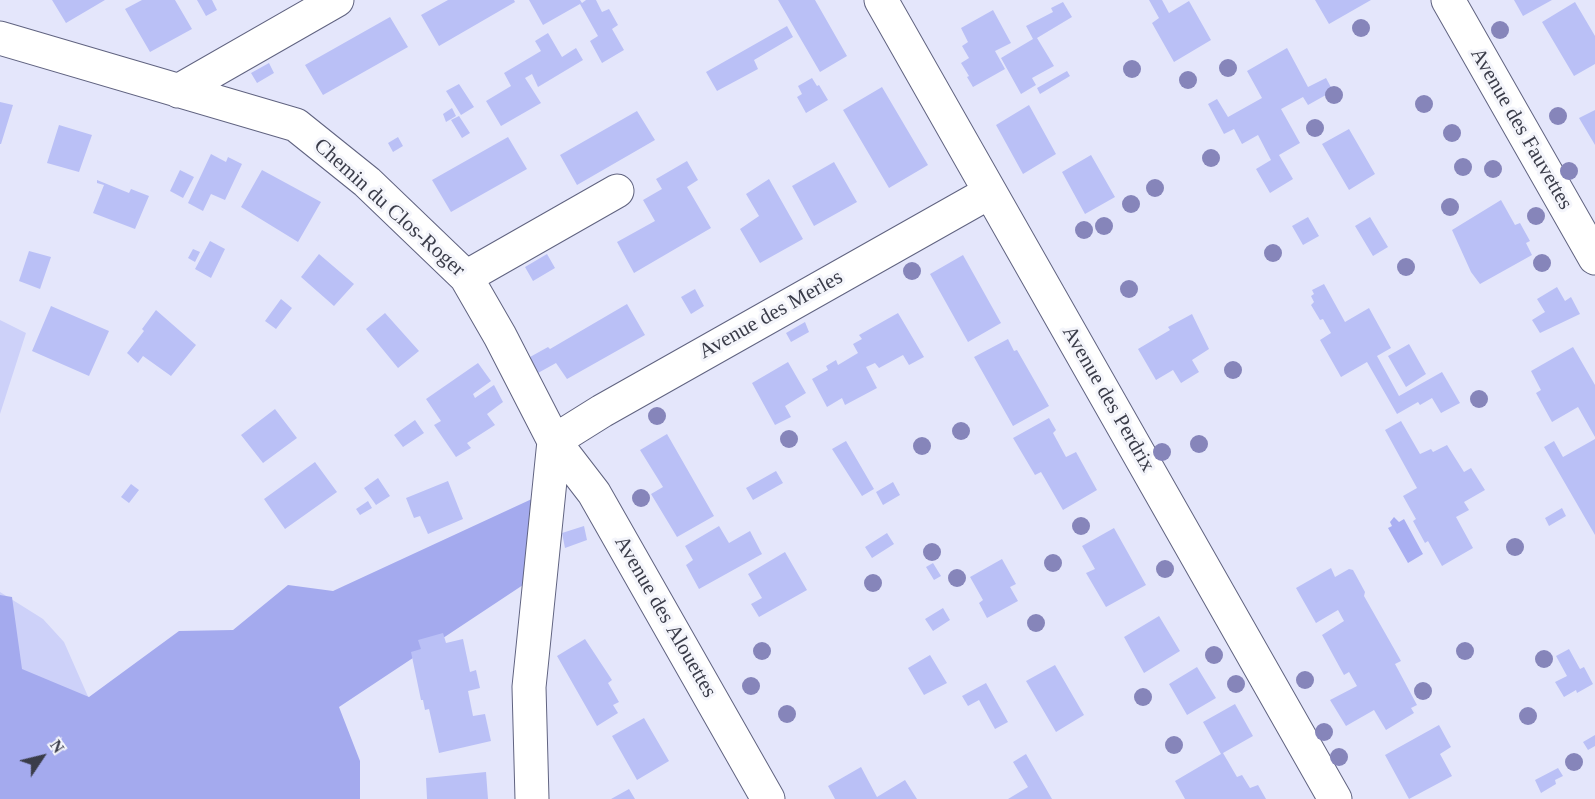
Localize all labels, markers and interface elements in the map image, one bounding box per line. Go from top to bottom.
street label: Avenue des Fauvettes [1464,44,1578,214]
street label: Chemin du Clos-Roger [308,133,470,283]
street label: Avenue des Merles [695,265,847,365]
street label: Avenue des Perdrix [1056,322,1160,476]
street label: Avenue des Alouettes [608,532,722,702]
north arrow [12,727,72,787]
text: N [47,737,67,756]

